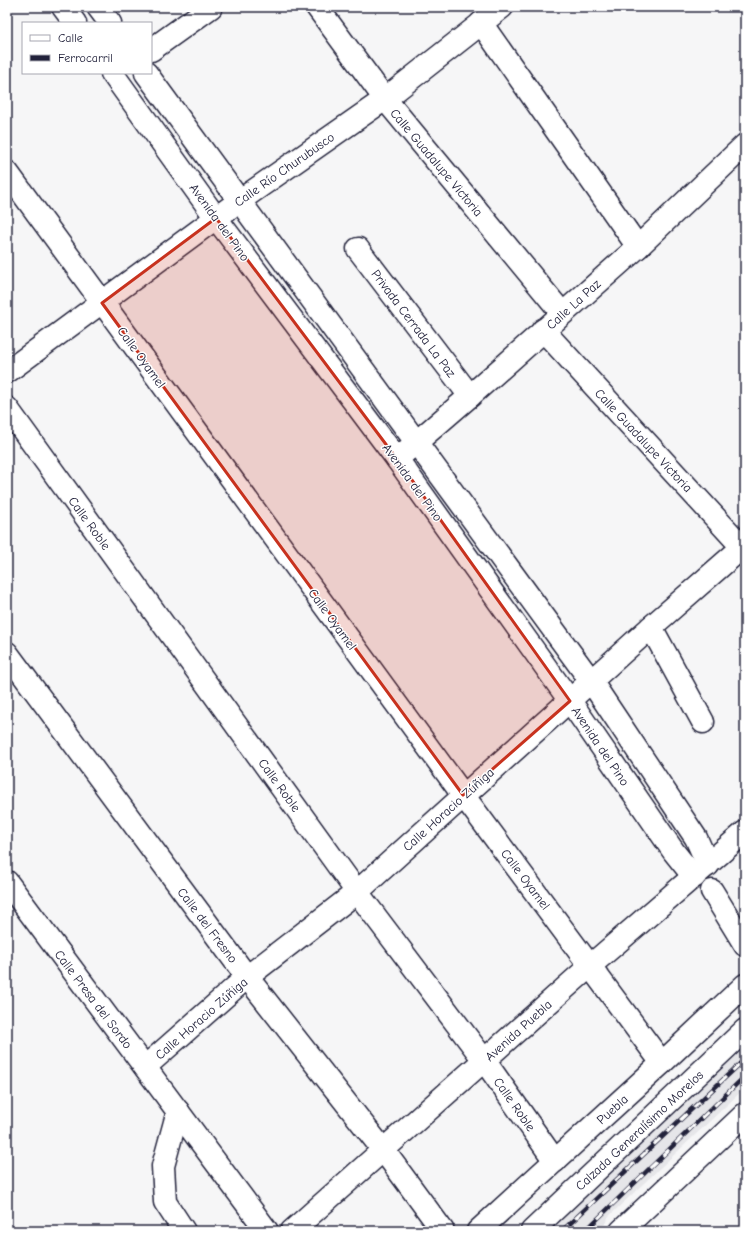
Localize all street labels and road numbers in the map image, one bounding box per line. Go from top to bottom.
street label: Calle Guadalupe Victoria [387,105,486,219]
street label: Calle Río Churubusco [231,129,337,210]
street label: Avenida del Pino [186,181,253,264]
street label: Privada Cerrada La Paz [368,267,459,380]
street label: Calle La Paz [543,276,604,333]
street label: Calle Oyamel [114,324,169,391]
street label: Calle Guadalupe Victoria [592,386,695,495]
street label: Avenida del Pino [379,441,446,524]
street label: Calle Roble [65,494,114,553]
street label: Calle Oyamel [305,586,360,653]
street label: Avenida del Pino [569,704,633,789]
street label: Calle Roble [255,756,304,815]
street label: Calle Horacio Zúñiga [400,764,497,854]
street label: Calle Oyamel [498,846,553,913]
street label: Calle del Fresno [174,885,241,966]
street label: Calle Presa del Sordo [52,947,136,1052]
street label: Calle Horacio Zúñiga [152,974,251,1063]
street label: Avenida Puebla [482,997,555,1064]
street label: Calzada Generalísimo Morelos [572,1067,706,1194]
street label: Calle Roble [491,1075,539,1134]
street label: Puebla [594,1091,631,1127]

